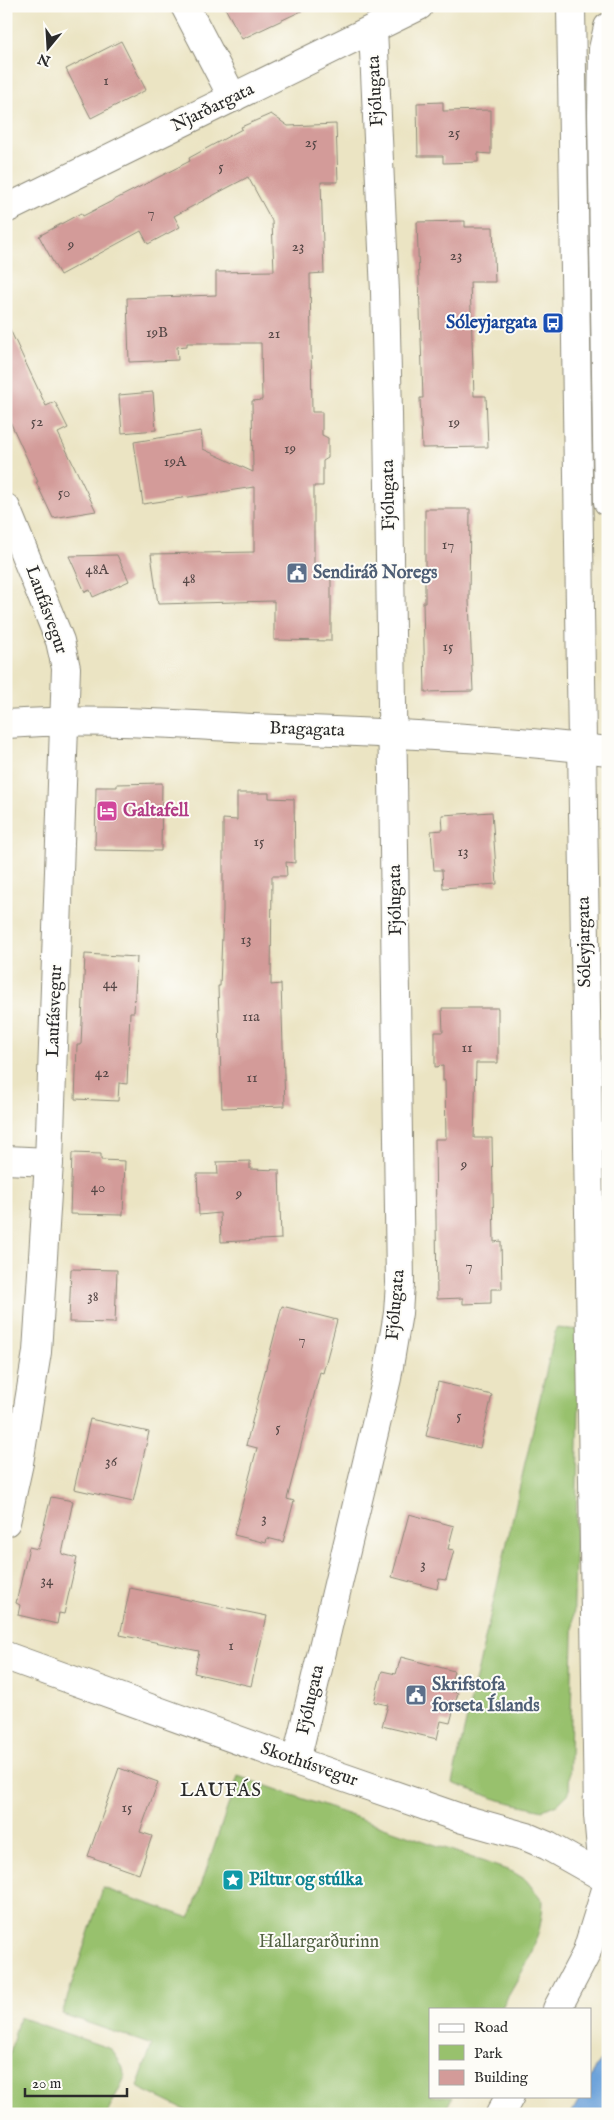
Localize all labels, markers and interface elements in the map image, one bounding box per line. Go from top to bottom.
north arrow [22,22,72,72]
text: N [36,49,54,70]
street label: Fjólugata [363,55,389,127]
house number: 1 [103,71,109,90]
street label: Njarðargata [168,78,258,138]
house number: 25 [448,123,461,142]
house number: 25 [305,133,318,152]
house number: 5 [218,157,224,176]
house number: 7 [147,203,155,222]
house number: 9 [67,235,74,254]
house number: 23 [292,237,304,256]
house number: 23 [450,246,462,265]
bus stop icon: Sóleyjargata [541,311,565,335]
place label: Sóleyjargata [446,312,538,335]
house number: 19B [146,323,168,342]
house number: 21 [268,324,280,343]
house number: 52 [31,412,43,431]
house number: 19 [448,413,460,432]
house number: 19 [284,439,296,458]
house number: 19A [164,452,187,471]
street label: Fjólugata [377,459,401,531]
house number: 50 [58,483,70,502]
house number: 17 [442,535,454,554]
house number: 48A [85,560,110,579]
public building icon: Sendiráð Noregs [285,561,309,585]
place label: Sendiráð Noregs [313,562,438,585]
street label: Laufásvegur [19,563,73,658]
house number: 48 [182,569,196,588]
house number: 15 [442,637,454,656]
street label: Bragagata [269,717,345,743]
hotel icon: Galtafell [95,799,119,823]
place label: Galtafell [123,800,190,823]
house number: 15 [253,832,265,851]
house number: 13 [457,842,469,861]
street label: Fjólugata [384,864,408,936]
street label: Sóleyjargata [573,896,597,988]
house number: 13 [240,930,252,949]
street label: Laufásvegur [42,964,68,1058]
house number: 44 [103,974,118,993]
house number: 11a [242,1007,260,1026]
house number: 11 [461,1038,473,1057]
house number: 42 [95,1063,109,1082]
house number: 11 [246,1068,258,1087]
house number: 9 [460,1155,467,1174]
house number: 40 [91,1178,105,1197]
house number: 9 [235,1184,242,1203]
house number: 7 [465,1256,473,1275]
street label: Fjólugata [381,1268,411,1341]
house number: 38 [87,1287,99,1306]
house number: 7 [298,1330,306,1349]
house number: 5 [456,1406,462,1425]
house number: 5 [275,1418,281,1437]
house number: 36 [105,1452,118,1471]
house number: 3 [261,1509,267,1528]
house number: 3 [420,1555,426,1574]
house number: 34 [41,1571,54,1590]
house number: 1 [228,1636,234,1655]
street label: Fjólugata [292,1663,330,1737]
place label: Skrifstofa forseta Íslands [432,1674,540,1718]
public building icon: Skrifstofa forseta Íslands [404,1683,428,1707]
street label: Skothúsvegur [257,1738,361,1793]
district label: LAUFÁS [180,1778,262,1803]
house number: 15 [121,1798,133,1817]
place icon: Piltur og stúlka [221,1868,245,1892]
place label: Piltur og stúlka [249,1869,364,1892]
park label: Hallargarðurinn [259,1931,380,1954]
legend [429,2008,592,2098]
text: Road [474,2018,509,2037]
text: Park [474,2044,504,2063]
scale bar [25,2065,128,2097]
text: Building [474,2068,529,2087]
text: 20 m [32,2074,62,2093]

